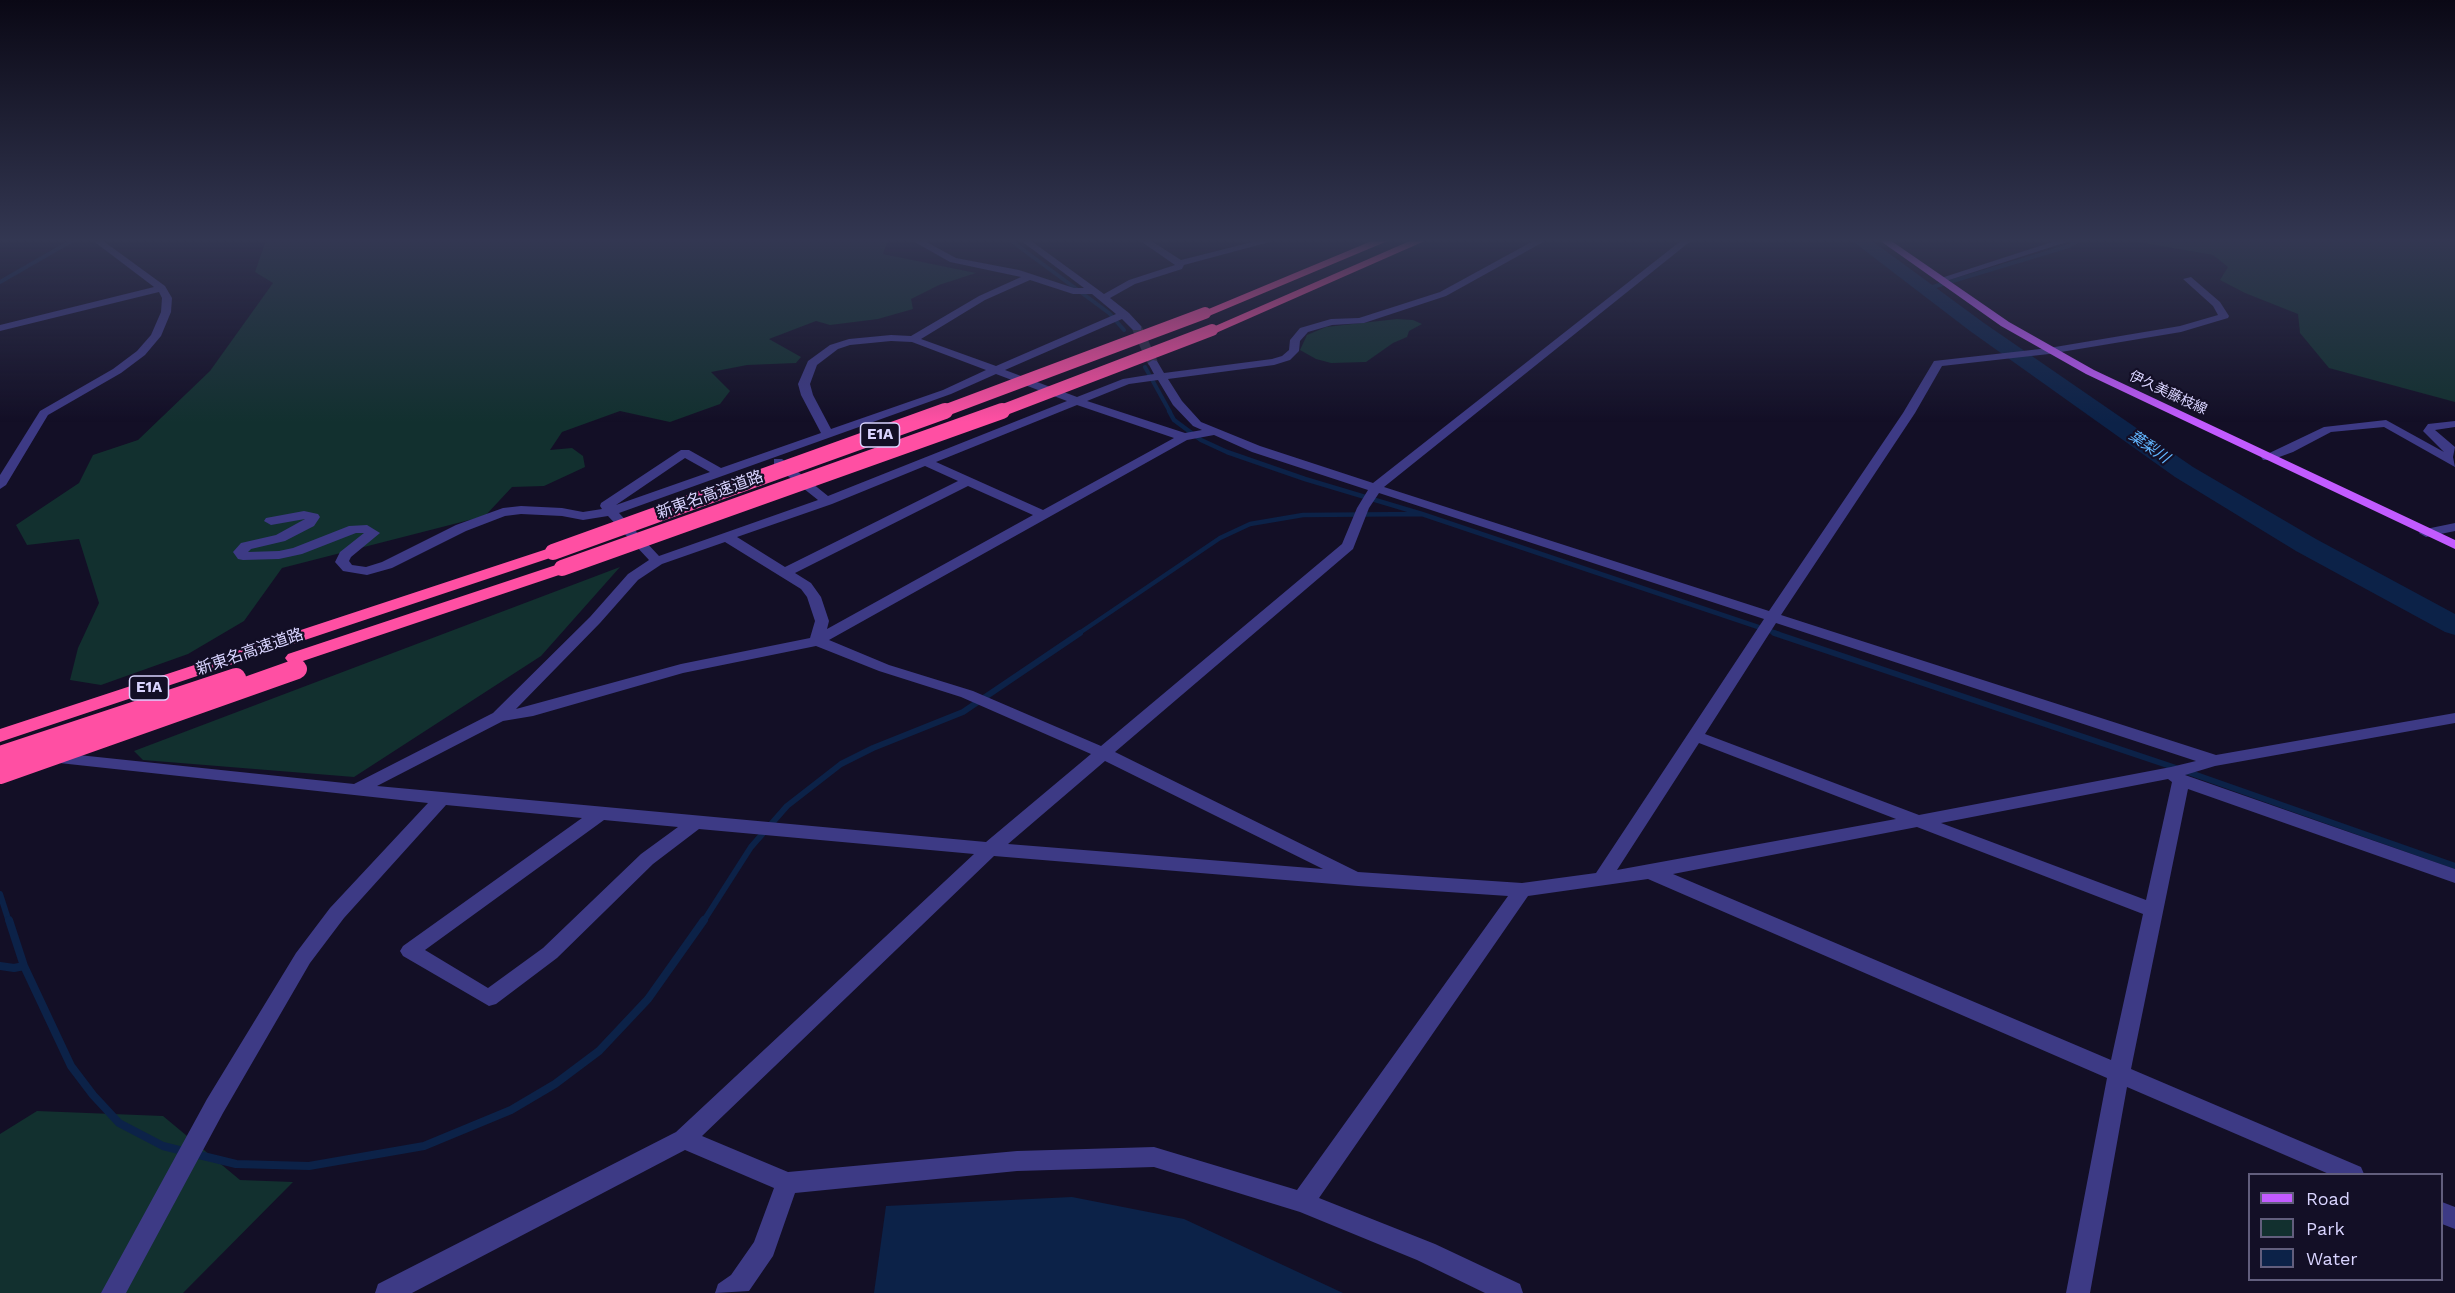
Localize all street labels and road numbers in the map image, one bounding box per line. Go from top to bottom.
street label: 伊久美藤枝線 [2126,368,2210,418]
road number: E1A [860,423,900,447]
street label: 新東名高速道路 [654,467,766,523]
street label: 新東名高速道路 [194,625,306,679]
road number: E1A [130,676,168,700]

